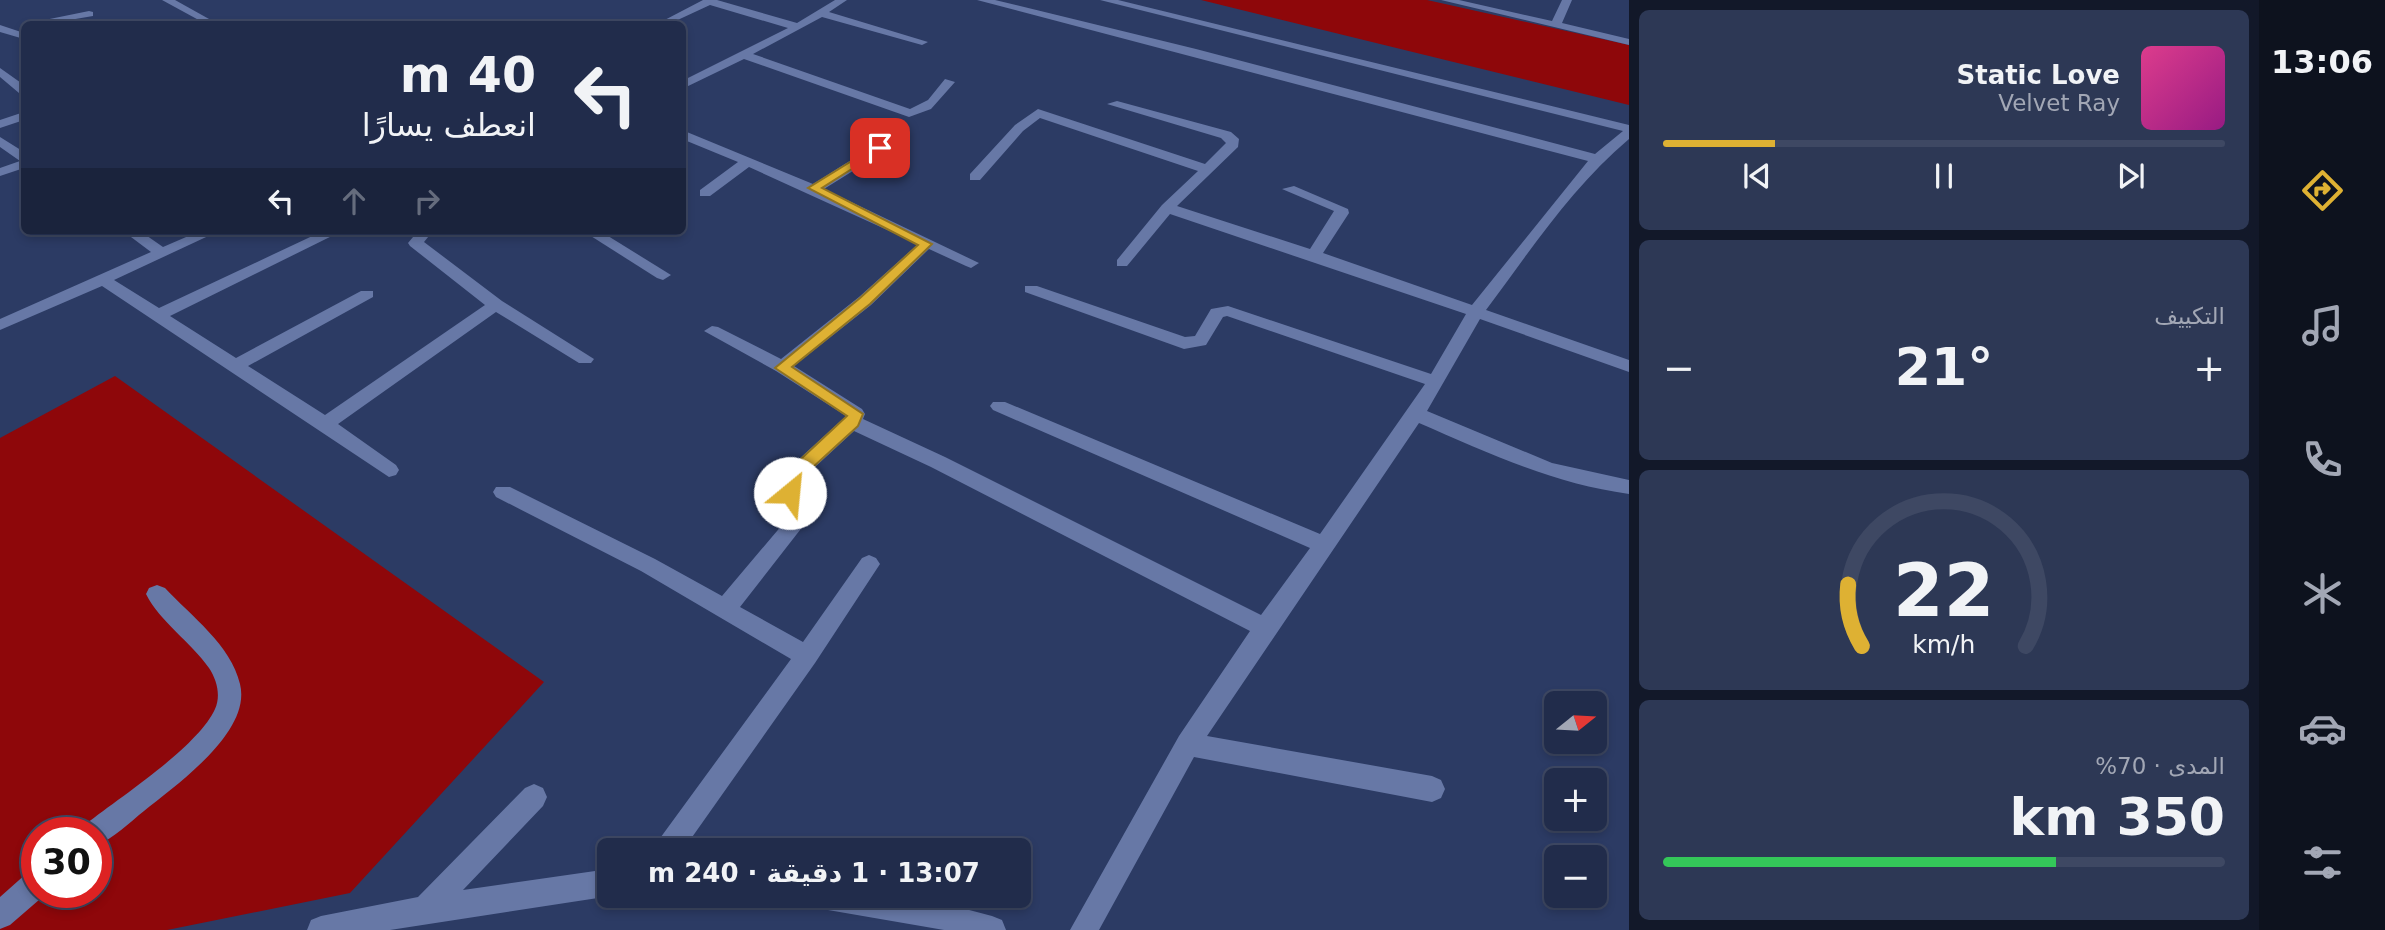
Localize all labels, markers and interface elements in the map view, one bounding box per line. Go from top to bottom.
text: 13:06 [2271,43,2373,81]
text: 40 m [400,47,536,104]
icon: left [560,49,651,140]
text: Static Love [1956,60,2120,90]
text: Velvet Ray [1998,90,2120,116]
text: انعطف يسارًا [362,106,536,144]
pin [850,118,910,178]
icon: arrive [861,129,899,167]
icon: previous [1738,157,1776,195]
icon: pause [1925,157,1963,195]
icon: next [2112,157,2150,195]
icon: directions [2298,166,2347,215]
icon: left [262,182,300,220]
icon: ahead [335,182,373,220]
icon: right [408,182,446,220]
icon: music [2298,301,2347,350]
text: التكييف [2154,303,2225,329]
text: 21° [1895,337,1993,397]
text: − [1663,346,1695,390]
text: + [2193,346,2225,390]
icon: phone [2298,435,2347,484]
position arrow [753,456,827,530]
text: 22 [1893,548,1995,633]
icon: climate [2298,569,2347,618]
text: km/h [1912,630,1976,659]
north arrow [1544,691,1606,754]
map controls [1544,691,1607,908]
icon: car [2298,704,2347,753]
text: المدى · 70% [2095,753,2225,779]
button: + [1544,768,1607,831]
text: 350 km [2010,787,2225,847]
speed limit sign: 30 [21,817,112,908]
icon: filters [2298,838,2347,887]
button: − [1544,845,1607,908]
text: 13:07 · 1 دقيقة · 240 m [648,858,980,888]

